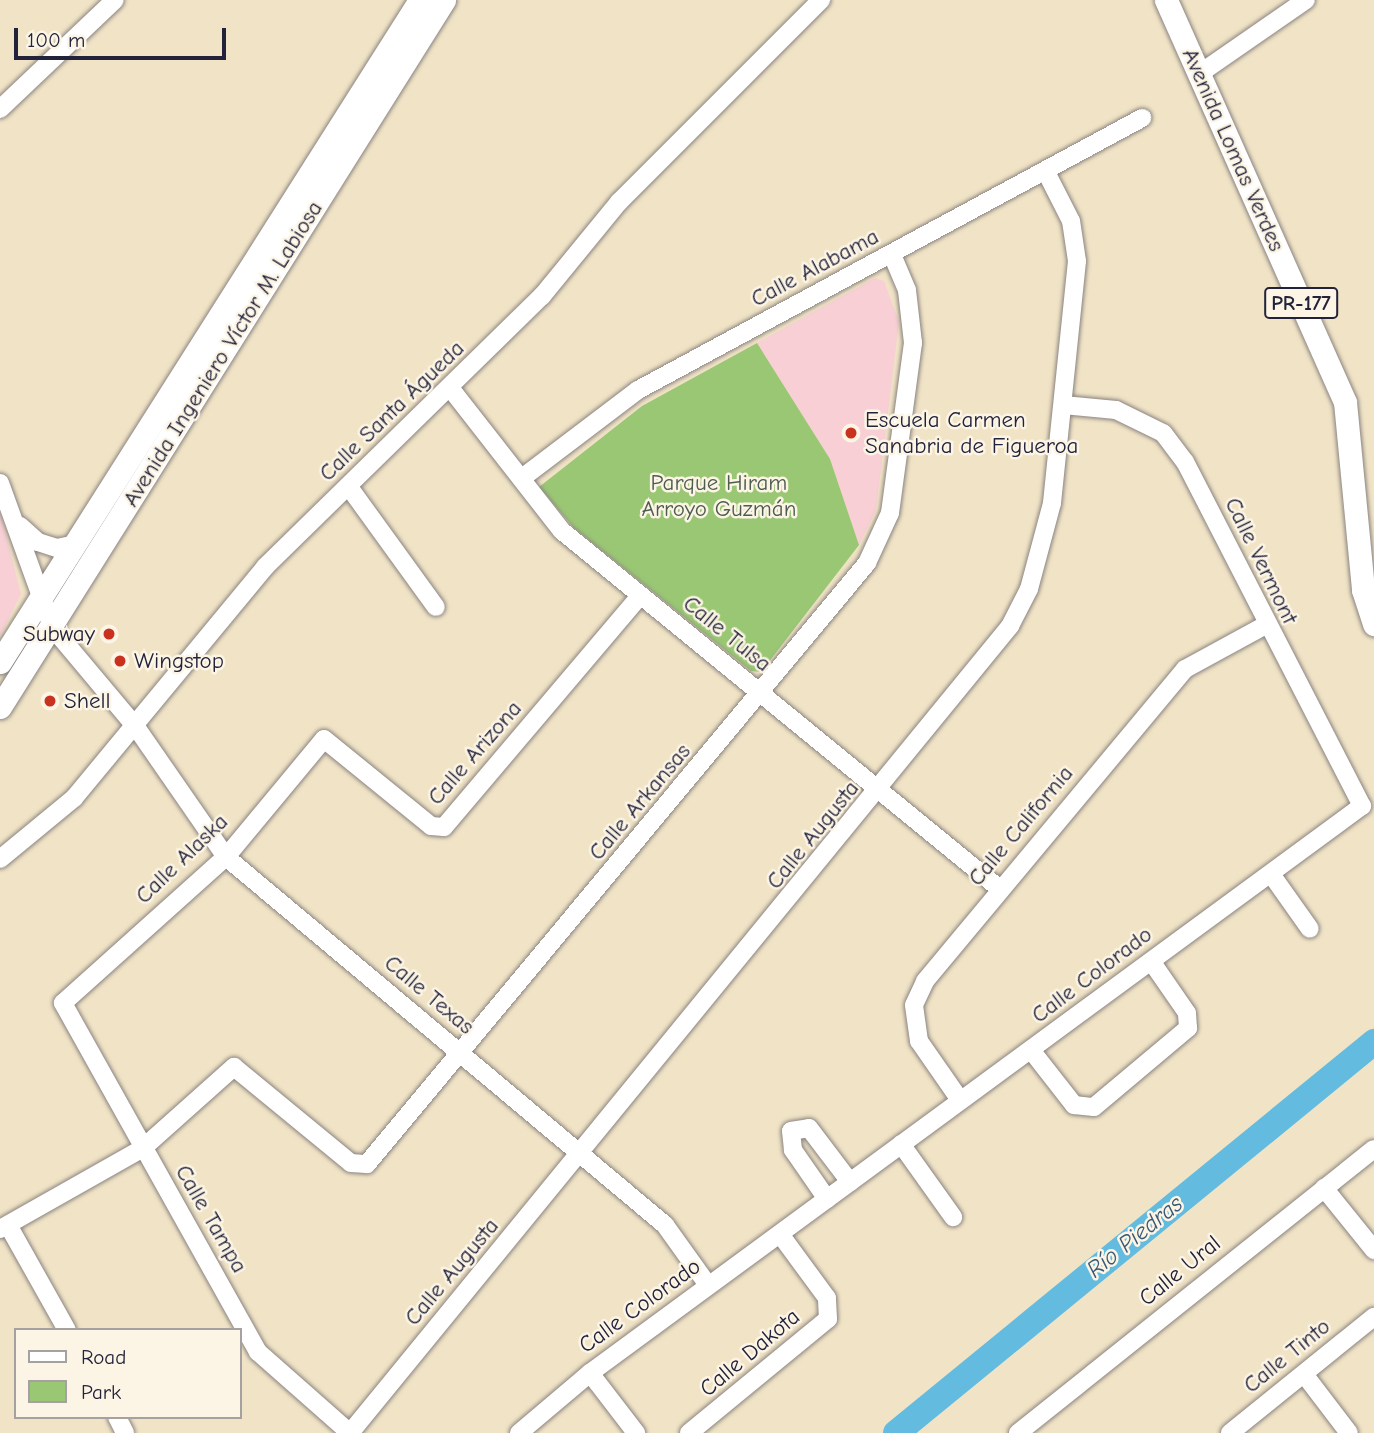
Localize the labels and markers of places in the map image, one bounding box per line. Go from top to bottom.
place label: Escuela Carmen Sanabria de Figueroa [865,406,1078,460]
marker: Escuela Carmen Sanabria de Figueroa [843,425,859,441]
place label: Subway [23,620,95,648]
marker: Subway [101,626,117,642]
place label: Wingstop [134,647,224,675]
marker: Wingstop [112,653,128,669]
place label: Shell [64,687,111,715]
marker: Shell [42,693,58,709]

